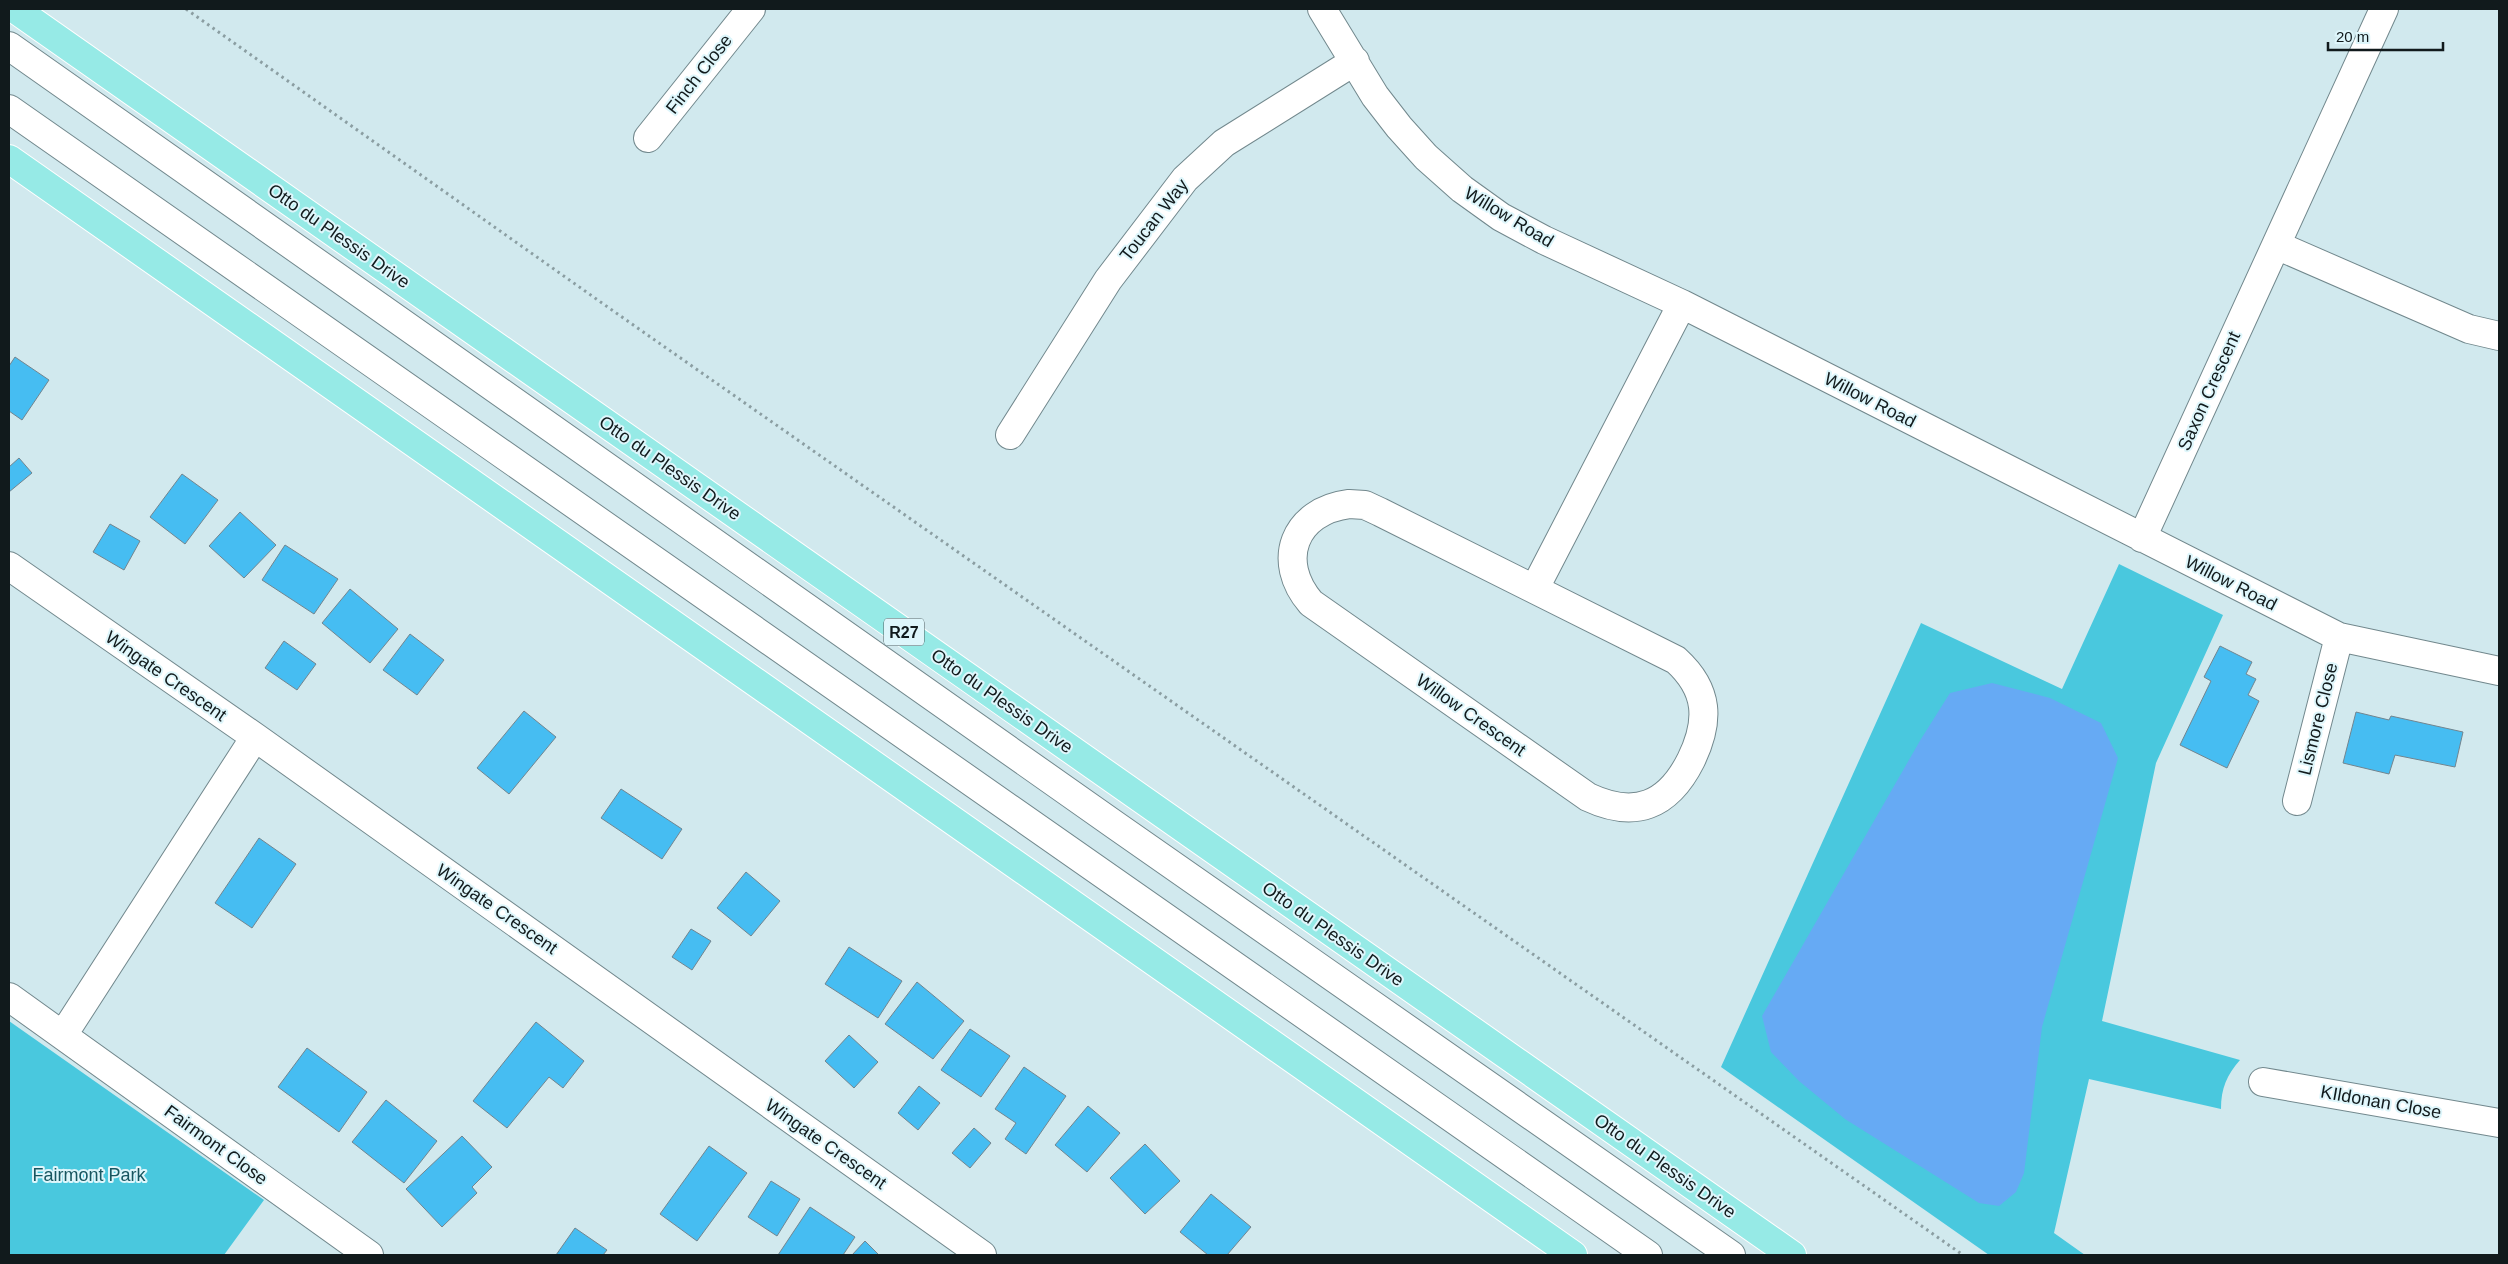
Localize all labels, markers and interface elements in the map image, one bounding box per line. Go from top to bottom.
scale bar [2328,20,2443,52]
text: 20 m [2336,28,2369,45]
street label: Finch Close [662,30,736,118]
street label: Toucan Way [1116,175,1192,265]
street label: Otto du Plessis Drive [264,180,414,292]
street label: Willow Road [1461,183,1557,251]
street label: Saxon Crescent [2174,328,2244,454]
street label: Willow Road [1821,368,1919,432]
street label: Otto du Plessis Drive [595,412,745,524]
street label: Willow Road [2182,551,2280,615]
road number: R27 [884,618,924,646]
street label: Wingate Crescent [102,627,230,725]
street label: Otto du Plessis Drive [927,645,1077,757]
street label: Lismore Close [2294,661,2342,777]
street label: Willow Crescent [1412,670,1530,760]
street label: Wingate Crescent [433,860,561,958]
street label: Otto du Plessis Drive [1258,878,1408,990]
street label: KIldonan Close [2319,1082,2443,1122]
street label: Wingate Crescent [762,1095,890,1193]
street label: Fairmont Close [161,1101,271,1189]
street label: Otto du Plessis Drive [1590,1110,1740,1222]
park label: Fairmont Park [32,1165,147,1185]

